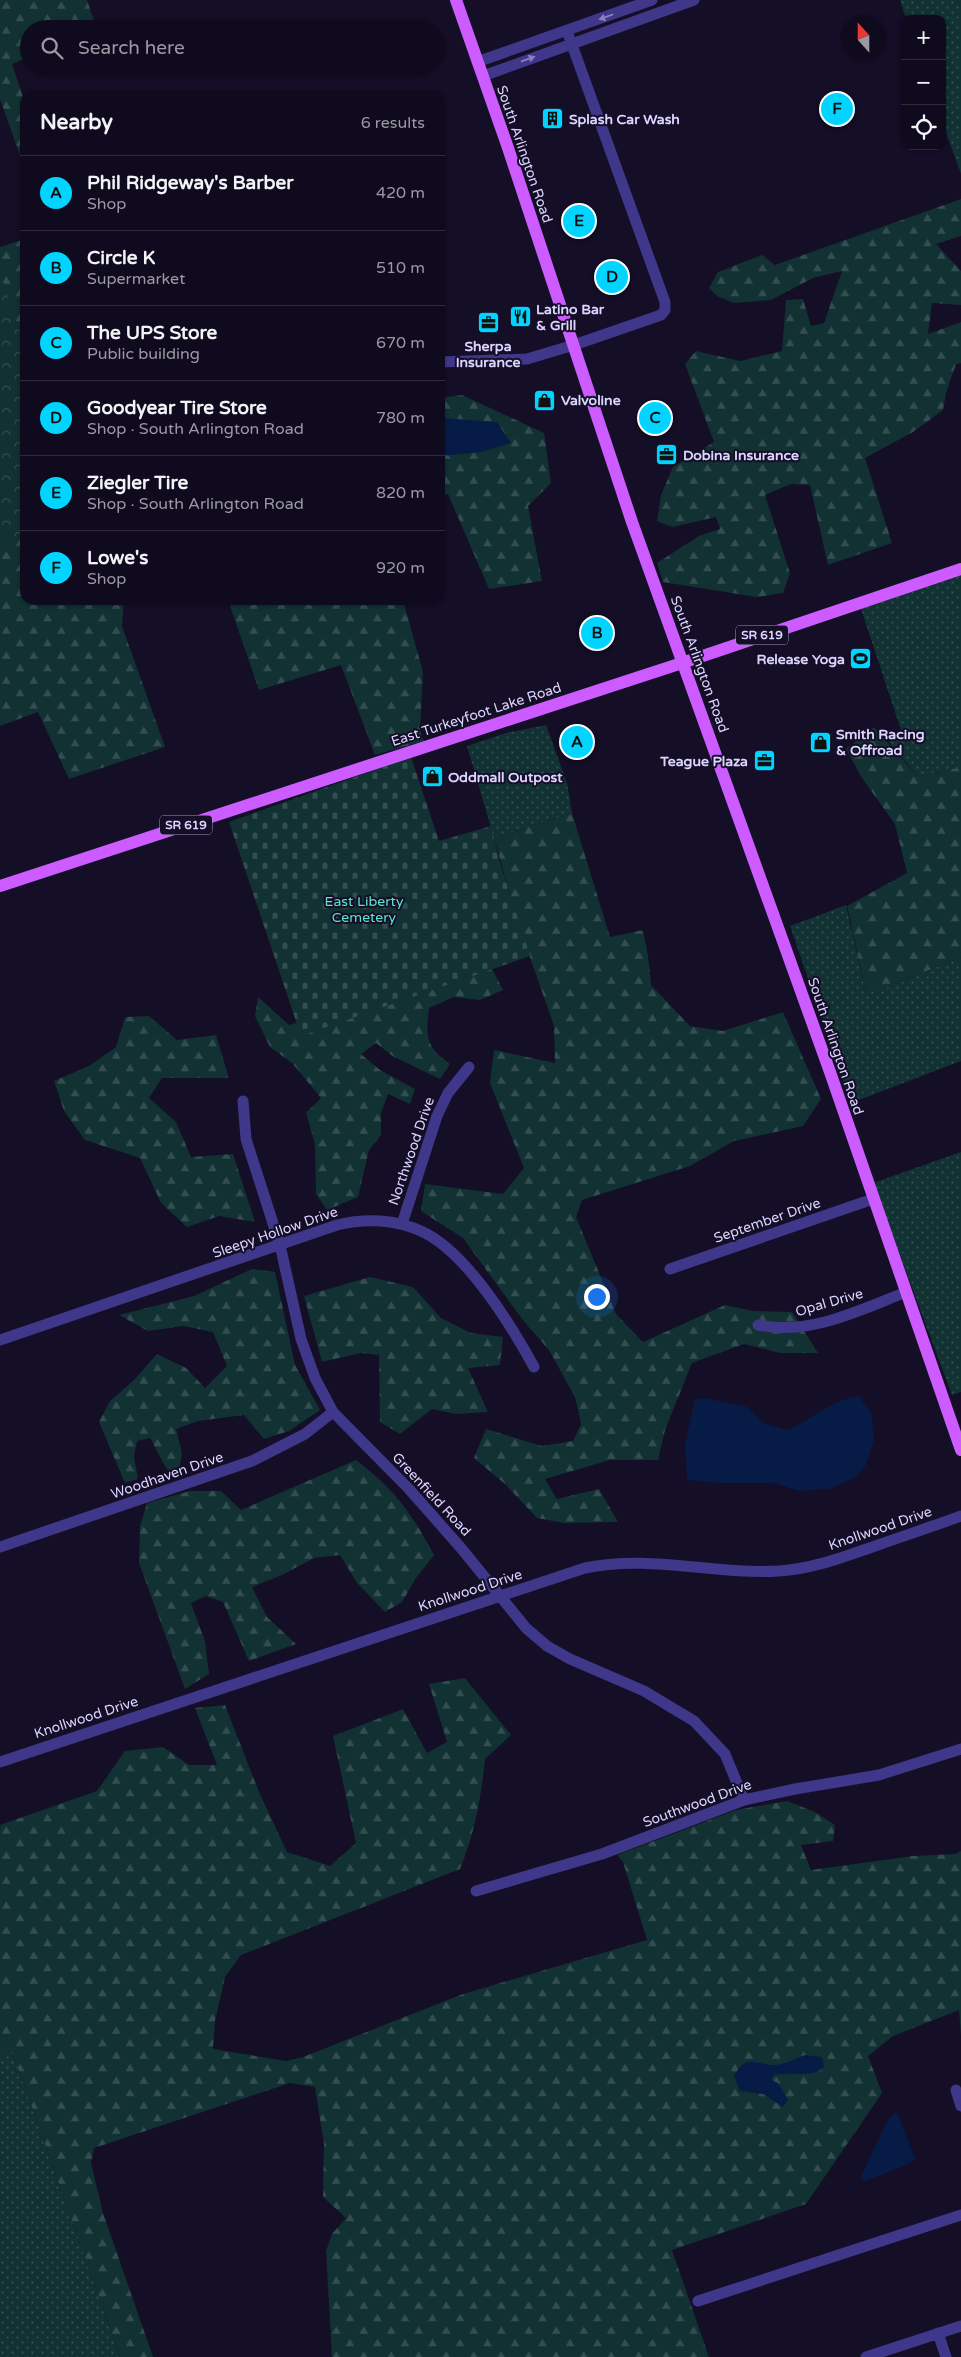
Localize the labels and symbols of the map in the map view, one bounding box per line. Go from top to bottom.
one-way arrow [599,14,614,21]
north arrow [841,15,886,60]
one-way arrow [521,55,536,62]
street label: South Arlington Road [493,83,556,225]
pin: F [821,90,853,128]
building icon: Splash Car Wash [541,107,565,131]
place label: Splash Car Wash [569,111,680,128]
pin: E [563,202,595,240]
pin: D [596,258,628,296]
place label: Latino Bar & Grill [536,301,605,334]
restaurant icon: Latino Bar & Grill [508,305,532,329]
office icon: Sherpa Insurance [476,311,500,335]
place label: Sherpa Insurance [456,338,520,371]
shop icon: Valvoline [533,388,557,412]
place label: Valvoline [561,392,621,409]
pin: C [639,399,671,437]
office icon: Dobina Insurance [655,443,679,467]
place label: Dobina Insurance [683,447,799,464]
street label: South Arlington Road [667,593,732,735]
pin: B [581,614,613,652]
road number: SR 619 [736,626,788,644]
sports icon: Release Yoga [849,647,873,671]
place label: Release Yoga [756,651,845,668]
street label: East Turkeyfoot Lake Road [389,679,563,750]
pin: A [561,723,593,761]
place label: Smith Racing & Offroad [836,726,925,759]
shop icon: Smith Racing & Offroad [808,730,832,754]
office icon: Teague Plaza [752,749,776,773]
place label: Teague Plaza [659,753,748,770]
shop icon: Oddmall Outpost [420,765,444,789]
place label: Oddmall Outpost [448,769,563,786]
road number: SR 619 [160,816,212,834]
park label: East Liberty Cemetery [325,893,404,926]
street label: South Arlington Road [804,975,867,1117]
street label: Northwood Drive [385,1095,438,1208]
street label: September Drive [712,1194,823,1247]
street label: Sleepy Hollow Drive [210,1203,340,1262]
your location [584,1284,610,1310]
street label: Opal Drive [793,1285,865,1320]
street label: Woodhaven Drive [109,1448,226,1503]
street label: Greenfield Road [389,1449,475,1540]
street label: Knollwood Drive [826,1503,934,1554]
street label: Knollwood Drive [416,1566,524,1615]
street label: Knollwood Drive [32,1693,140,1742]
street label: Southwood Drive [641,1776,754,1831]

